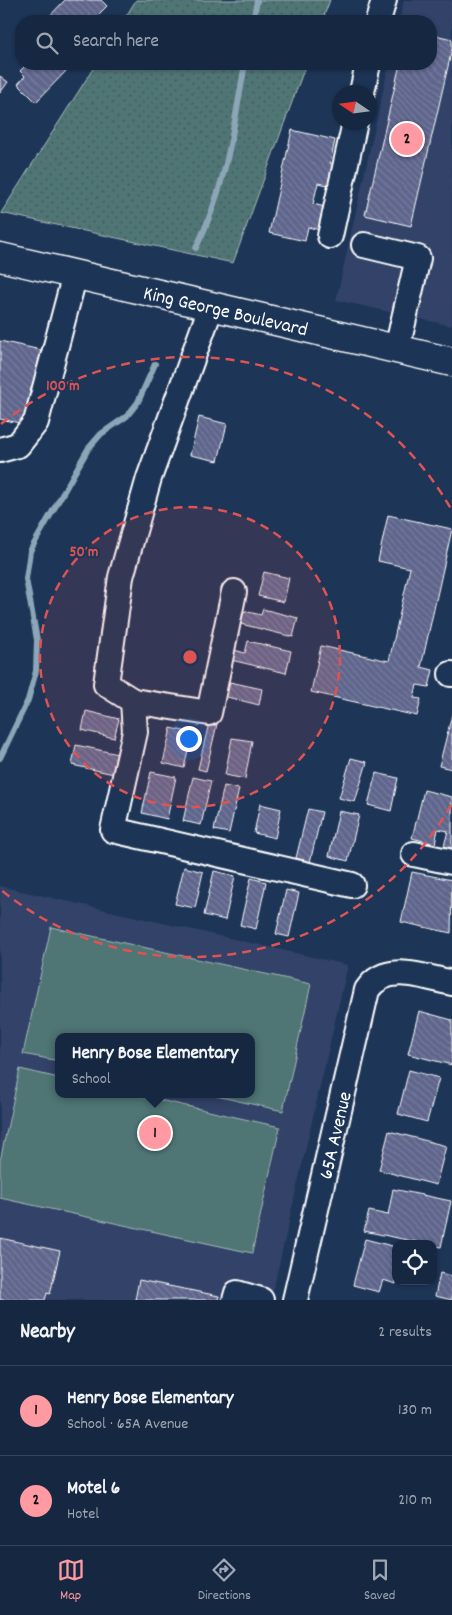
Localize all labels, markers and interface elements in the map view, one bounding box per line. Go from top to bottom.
search box [15,15,437,70]
icon: search [33,29,61,57]
text: Search here [73,29,159,56]
north arrow [332,85,377,130]
pin: 2 [391,120,423,158]
street label: King George Boulevard [140,280,310,345]
text: 100 m [46,376,80,398]
text: 50 m [70,542,98,564]
centre of rings [181,648,199,666]
your location [176,726,202,752]
popup [55,1033,255,1098]
text: Henry Bose Elementary [72,1041,238,1068]
text: School [72,1068,111,1091]
street label: 65A Avenue [313,1089,361,1182]
pin: 1 [139,1114,171,1152]
map controls [392,1240,437,1285]
button: locate [392,1240,437,1285]
text: Nearby [20,1318,75,1348]
text: 2 results [378,1321,432,1344]
text: Henry Bose Elementary [67,1386,234,1413]
text: 1 [34,1399,38,1422]
text: 130 m [398,1399,432,1422]
text: School · 65A Avenue [67,1413,188,1436]
text: Motel 6 [67,1476,120,1503]
text: 2 [33,1489,40,1512]
text: 210 m [398,1489,432,1512]
text: Hotel [67,1503,99,1526]
tab: Map [57,1556,85,1606]
tab: Directions [198,1556,251,1606]
tab: Saved [364,1556,395,1606]

